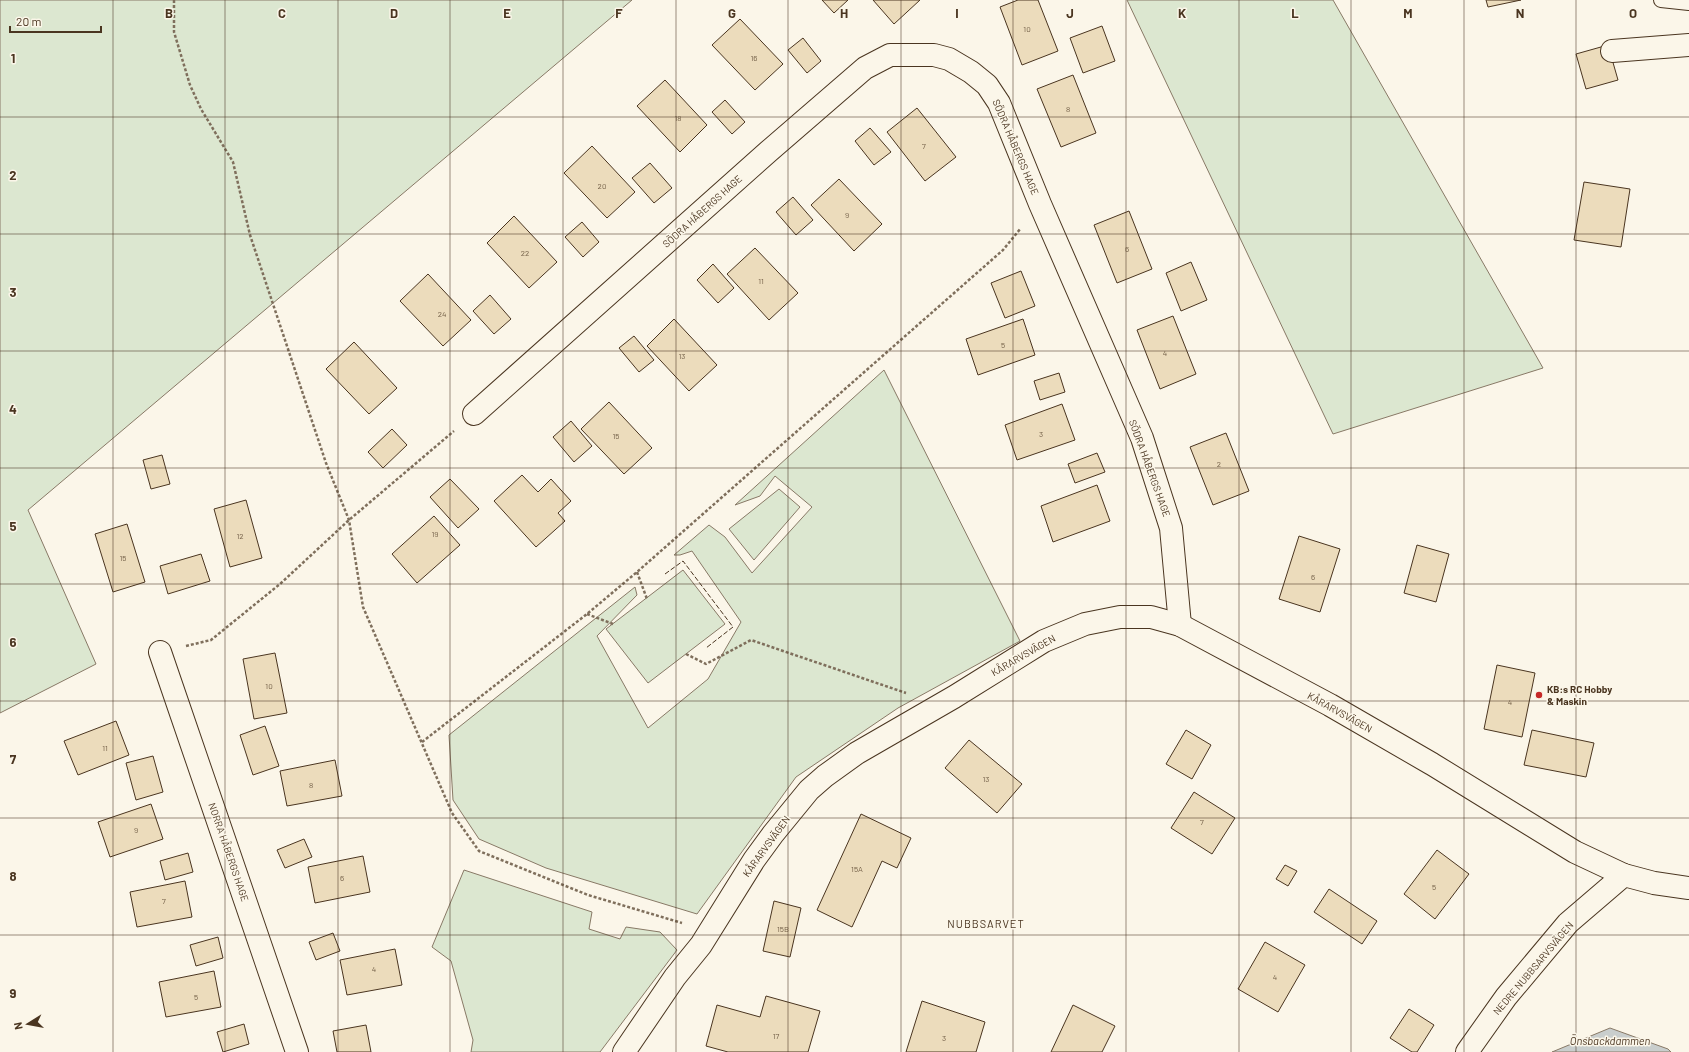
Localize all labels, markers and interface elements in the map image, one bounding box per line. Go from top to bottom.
text: B [165,5,173,21]
text: C [278,5,286,21]
text: D [390,5,398,21]
text: E [503,5,511,21]
text: F [615,5,623,21]
text: G [728,5,736,21]
text: H [840,5,848,21]
text: I [955,5,959,21]
text: J [1066,5,1074,21]
text: K [1178,5,1186,21]
text: L [1291,5,1299,21]
text: M [1403,5,1413,21]
text: N [1516,5,1524,21]
text: O [1629,5,1637,21]
scale bar [10,8,101,34]
text: 20 m [16,14,42,28]
house number: 10 [1023,24,1031,34]
text: 1 [11,50,15,66]
house number: 16 [751,53,757,63]
street label: SÖDRA HÅBERGS HAGE [990,97,1042,197]
house number: 8 [1066,104,1070,114]
house number: 18 [675,113,681,123]
house number: 7 [922,141,926,151]
text: 2 [9,167,17,183]
street label: SÖDRA HÅBERGS HAGE [660,172,744,250]
house number: 20 [598,181,606,191]
house number: 9 [845,210,849,220]
house number: 6 [1125,244,1129,254]
house number: 22 [521,248,529,258]
house number: 11 [758,276,764,286]
text: 3 [9,284,17,300]
house number: 24 [438,309,446,319]
house number: 5 [1001,340,1005,350]
house number: 4 [1163,348,1167,358]
house number: 13 [679,351,685,361]
text: 4 [9,401,17,417]
street label: SÖDRA HÅBERGS HAGE [1127,418,1173,518]
house number: 3 [1039,429,1043,439]
house number: 15 [613,431,619,441]
house number: 2 [1217,459,1221,469]
text: 5 [9,518,17,534]
house number: 19 [432,529,438,539]
house number: 12 [236,531,244,541]
house number: 15 [120,553,126,563]
house number: 6 [1311,572,1315,582]
street label: KÅRARVSVÄGEN [989,632,1057,678]
text: 6 [10,634,17,650]
house number: 10 [265,681,273,691]
place label: KB:s RC Hobby & Maskin [1547,683,1612,707]
street label: KÅRARVSVÄGEN [1305,689,1375,735]
marker: KB:s RC Hobby & Maskin [1534,690,1544,700]
house number: 4 [1508,697,1512,707]
house number: 11 [102,743,108,753]
text: 7 [10,751,17,767]
house number: 13 [983,774,989,784]
house number: 8 [309,780,313,790]
street label: NORRA HÅBERGS HAGE [206,801,252,903]
street label: KÅRARVSVÄGEN [740,813,792,879]
house number: 7 [1200,817,1204,827]
house number: 9 [134,825,138,835]
house number: 15A [851,864,863,874]
text: 8 [9,868,17,884]
house number: 6 [340,873,344,883]
house number: 5 [1432,882,1436,892]
house number: 7 [162,896,166,906]
district label: NUBBSARVET [947,917,1025,930]
street label: NEDRE NUBBSARVSVÄGEN [1490,919,1576,1017]
house number: 15B [777,924,789,934]
house number: 4 [372,964,376,974]
house number: 4 [1273,972,1277,982]
text: 9 [10,985,17,1001]
house number: 5 [194,992,198,1002]
north arrow [8,1004,48,1044]
text: N [11,1021,25,1031]
house number: 17 [773,1031,780,1041]
house number: 3 [942,1033,946,1043]
water label: Önsbackdammen [1570,1033,1650,1047]

